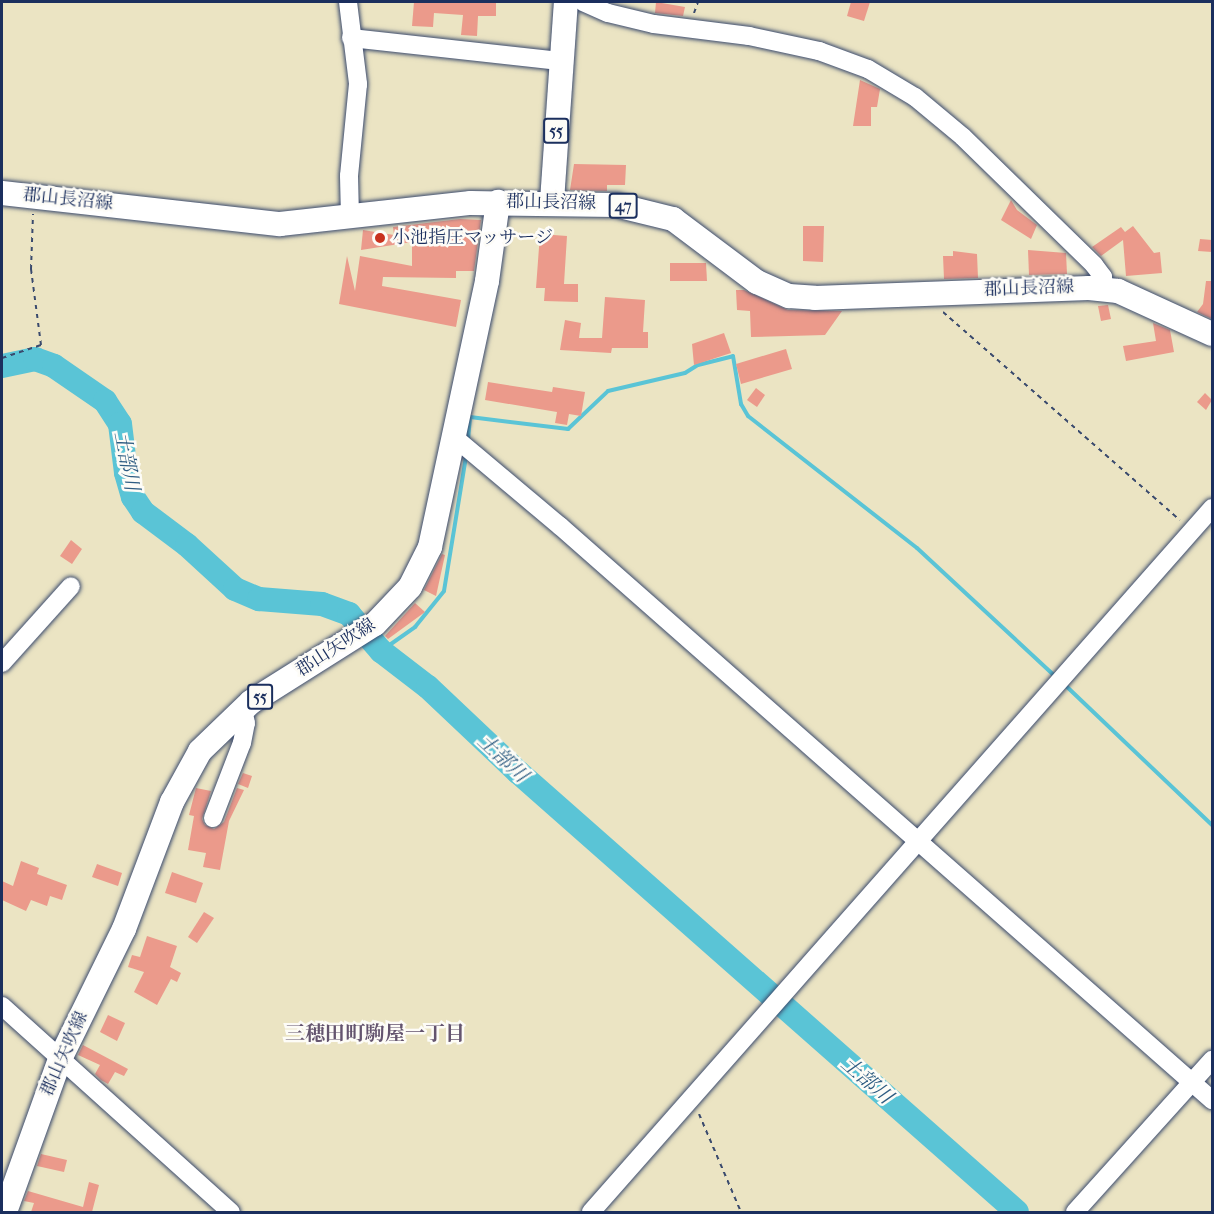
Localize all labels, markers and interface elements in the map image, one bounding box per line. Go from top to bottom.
road number: 55 [542,118,570,144]
street label: 郡山長沼線 [22,185,114,215]
street label: 郡山長沼線 [506,191,596,215]
road number: 47 [608,193,638,219]
place label: 小池指圧マッサージ [392,227,554,249]
marker: 小池指圧マッサージ [373,231,387,245]
street label: 郡山長沼線 [984,277,1074,301]
water label: 土部川 [109,429,145,493]
street label: 郡山矢吹線 [292,614,380,682]
road number: 55 [246,684,274,710]
water label: 土部川 [473,729,533,787]
street label: 郡山矢吹線 [37,1008,93,1100]
district label: 三穂田町駒屋一丁目 [285,1021,465,1045]
water label: 土部川 [836,1051,898,1109]

